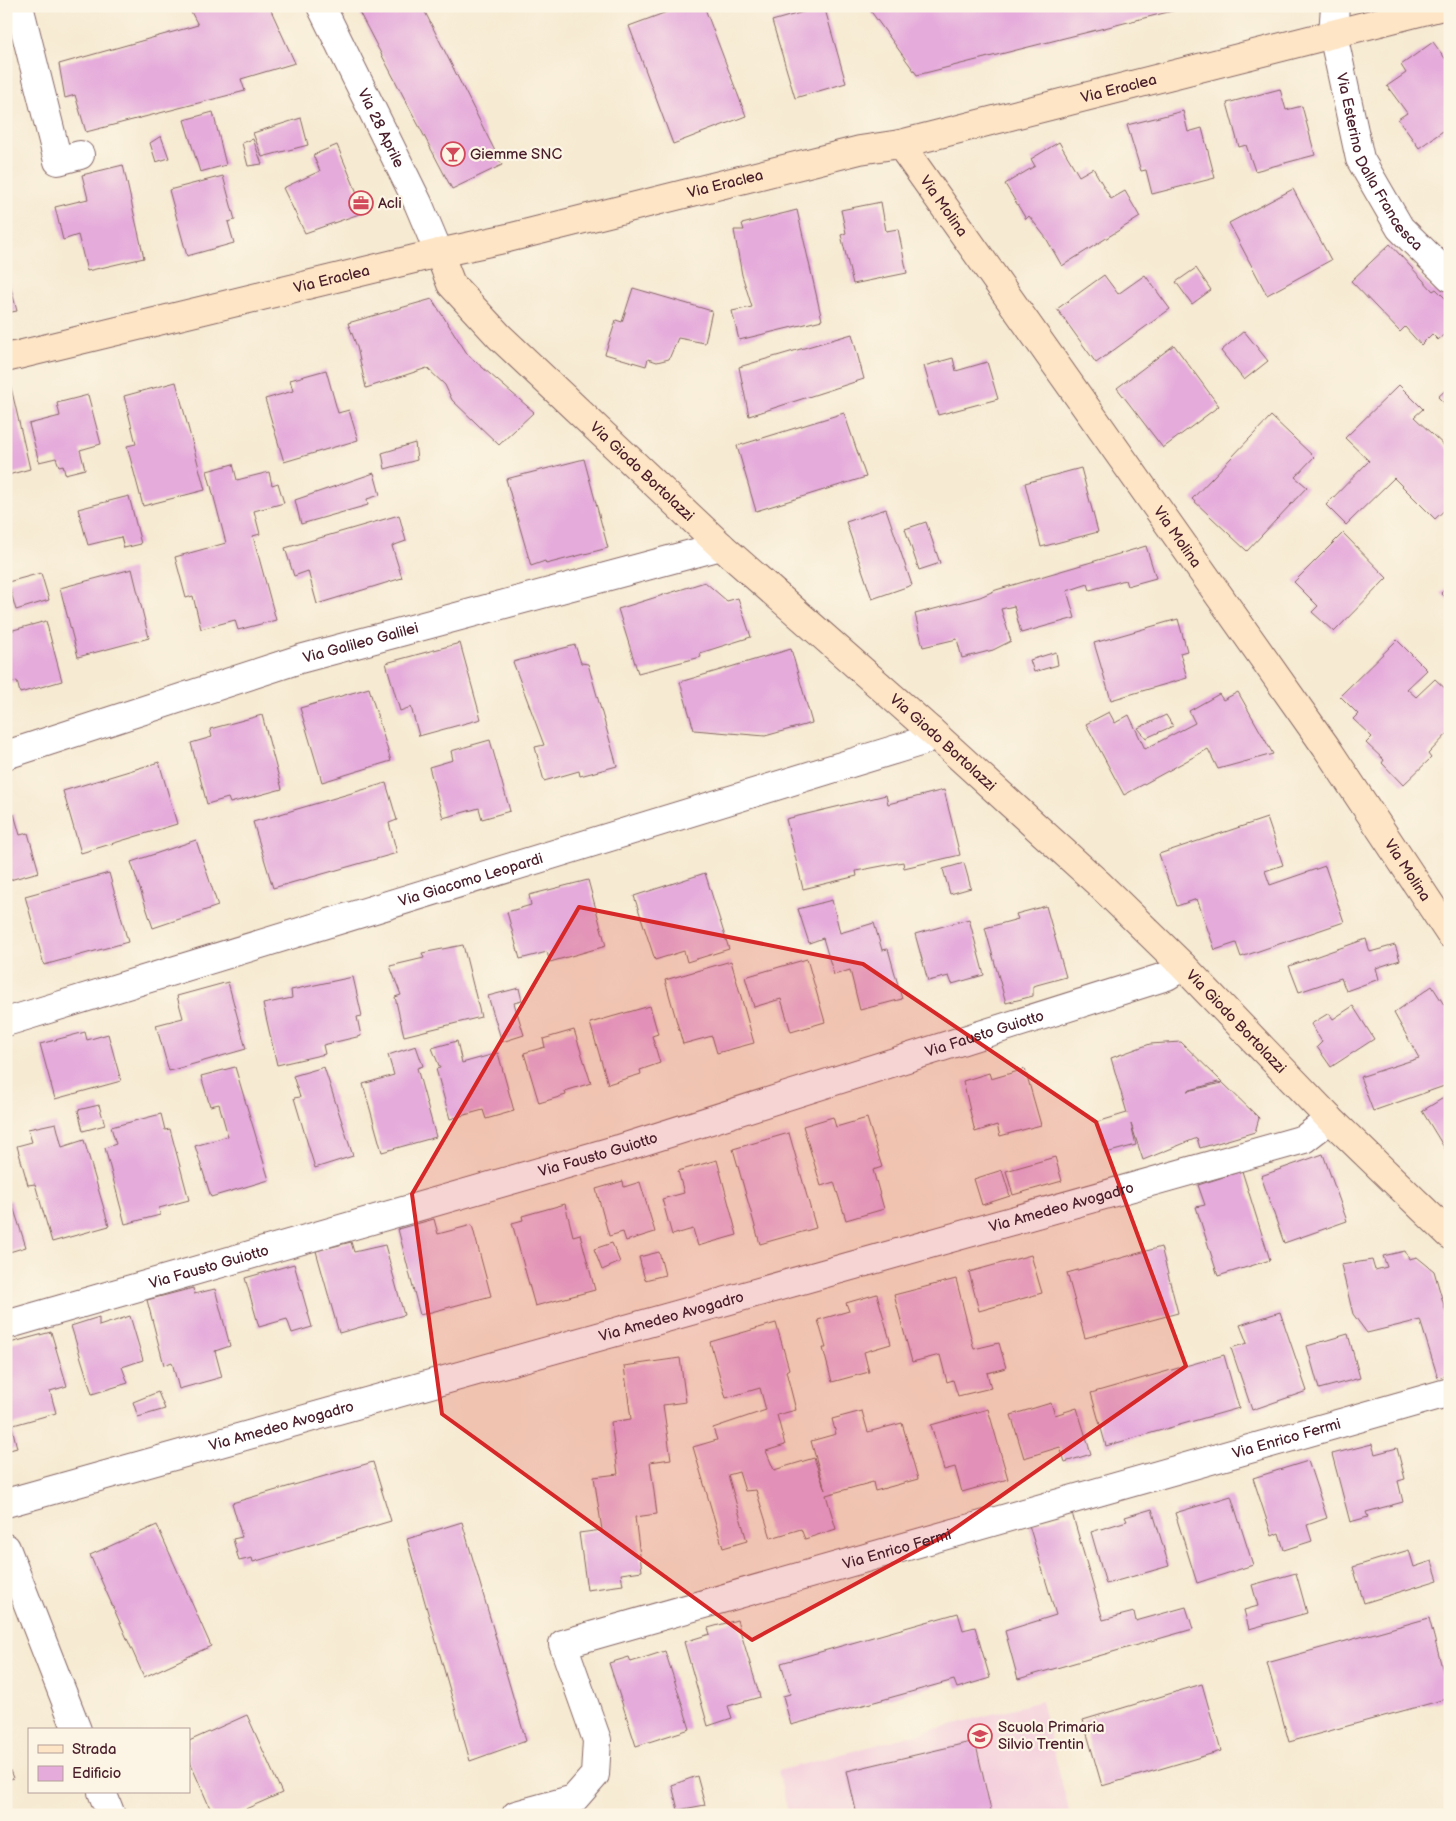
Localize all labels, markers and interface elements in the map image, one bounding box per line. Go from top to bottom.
street label: Via Eraclea [1079,70,1159,107]
street label: Via Esterino Dalla Francesca [1332,71,1427,255]
street label: Via 28 Aprile [354,85,409,171]
bar icon: Giemme SNC [440,141,466,167]
place label: Giemme SNC [470,145,562,164]
street label: Via Eraclea [685,165,765,202]
street label: Via Molina [916,172,972,240]
office icon: Acli [348,190,374,216]
place label: Acli [378,194,402,213]
street label: Via Eraclea [292,261,371,297]
street label: Via Giodo Bortolazzi [586,418,698,525]
street label: Via Molina [1149,503,1206,571]
street label: Via Galileo Galilei [301,618,421,667]
street label: Via Giodo Bortolazzi [886,690,1000,795]
street label: Via Molina [1380,835,1435,905]
street label: Via Giacomo Leopardi [396,849,545,911]
street label: Via Giodo Bortolazzi [1182,966,1290,1077]
street label: Via Fausto Guiotto [923,1006,1046,1061]
street label: Via Fausto Guiotto [536,1128,660,1181]
street label: Via Amedeo Avogadro [987,1178,1136,1236]
street label: Via Fausto Guiotto [147,1241,271,1293]
street label: Via Amedeo Avogadro [597,1287,746,1346]
street label: Via Amedeo Avogadro [207,1396,356,1455]
street label: Via Enrico Fermi [1230,1414,1343,1463]
street label: Via Enrico Fermi [840,1525,953,1574]
place label: Scuola Primaria Silvio Trentin [998,1718,1104,1754]
school or university icon: Scuola Primaria Silvio Trentin [967,1723,993,1749]
legend [28,1728,190,1794]
text: Strada [72,1740,116,1759]
text: Edificio [72,1764,121,1783]

